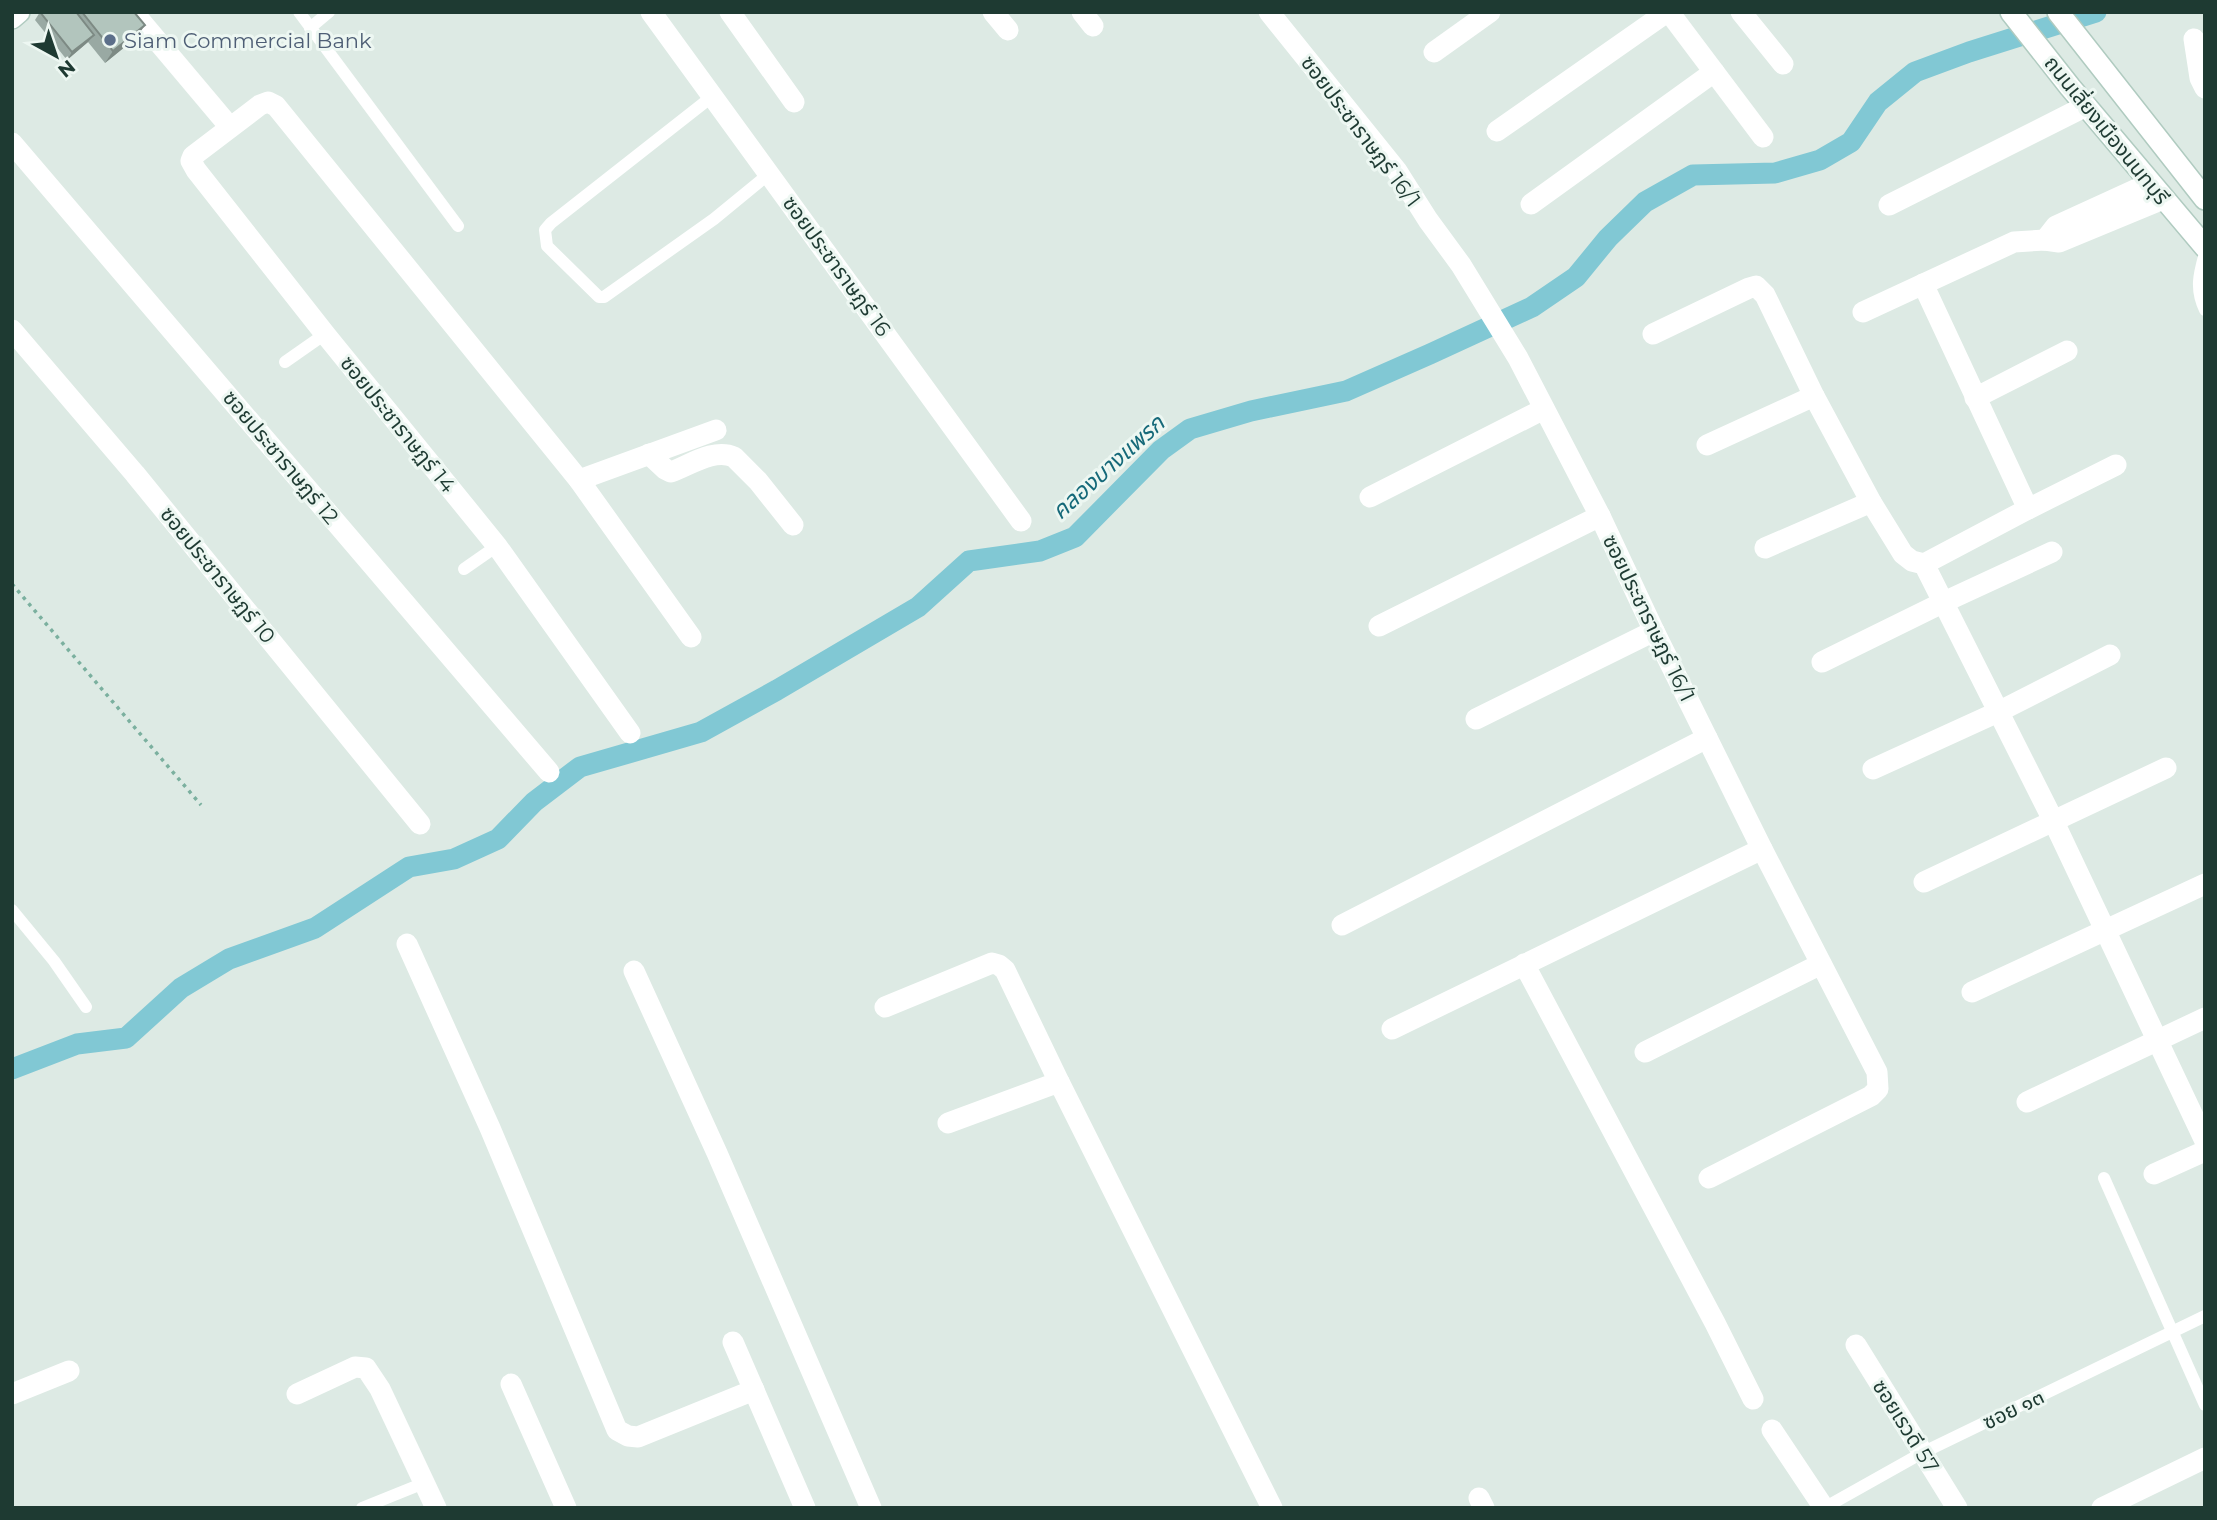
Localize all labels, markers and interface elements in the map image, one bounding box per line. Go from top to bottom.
north arrow [21,21,91,91]
place label: Siam Commercial Bank [124,28,372,53]
marker: Siam Commercial Bank [102,32,118,48]
street label: ถนนเลี่ยงเมืองนนทบุรี [2039,49,2176,210]
street label: ซอยประชาราษฎร์ 16/1 [1296,50,1426,212]
text: N [53,55,80,82]
street label: ซอยประชาราษฎร์ 16 [778,191,896,341]
street label: ซอยประชาราษฏร์ 14 [335,351,461,497]
street label: ซอยประชาราษฏร์ 12 [218,385,344,529]
water label: คลองบางแพรก [1046,408,1171,525]
street label: ซอยประชาราษฏร์ 10 [155,502,281,648]
street label: ซอยประชาราษฎร์ 16/1 [1598,530,1700,706]
street label: ซอยเรวดี 57 [1868,1375,1944,1477]
street label: ซอย ๑๓ [1978,1384,2048,1434]

